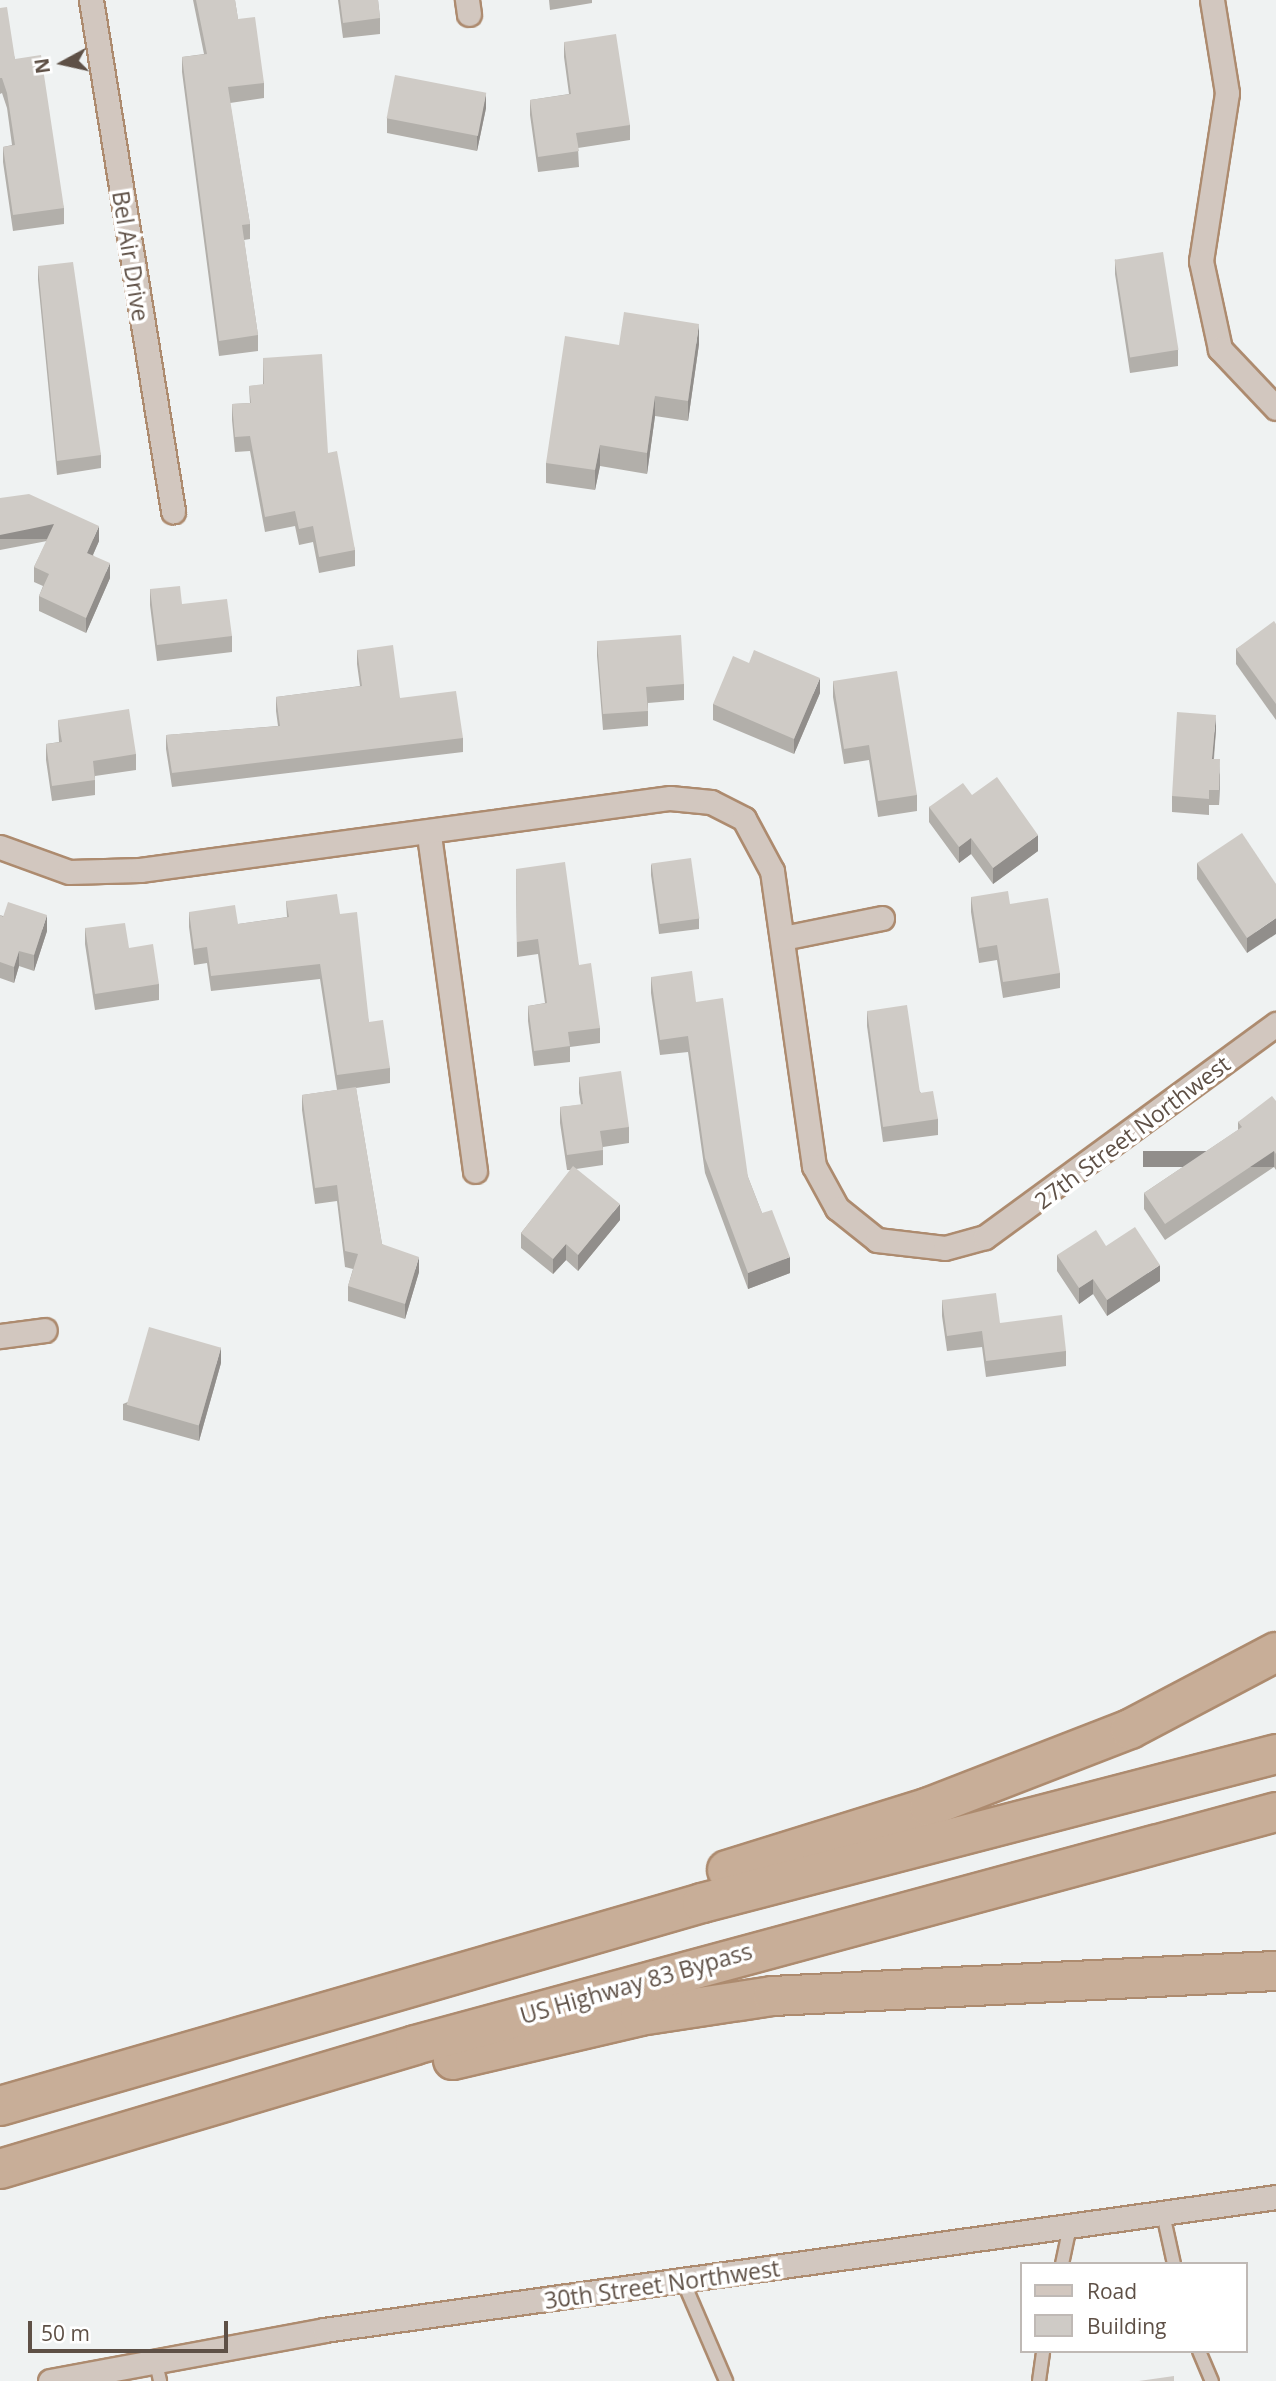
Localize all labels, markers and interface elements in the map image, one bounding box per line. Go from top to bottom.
north arrow [28,28,98,98]
text: N [28,56,56,75]
street label: Bel Air Drive [107,189,155,323]
street label: 27th Street Northwest [1029,1049,1235,1215]
street label: US Highway 83 Bypass [517,1937,755,2029]
street label: 30th Street Northwest [542,2254,782,2314]
legend [1020,2262,1248,2353]
text: Road [1087,2277,1137,2305]
scale bar [32,2308,231,2352]
text: Building [1087,2312,1166,2340]
text: 50 m [41,2319,90,2347]

